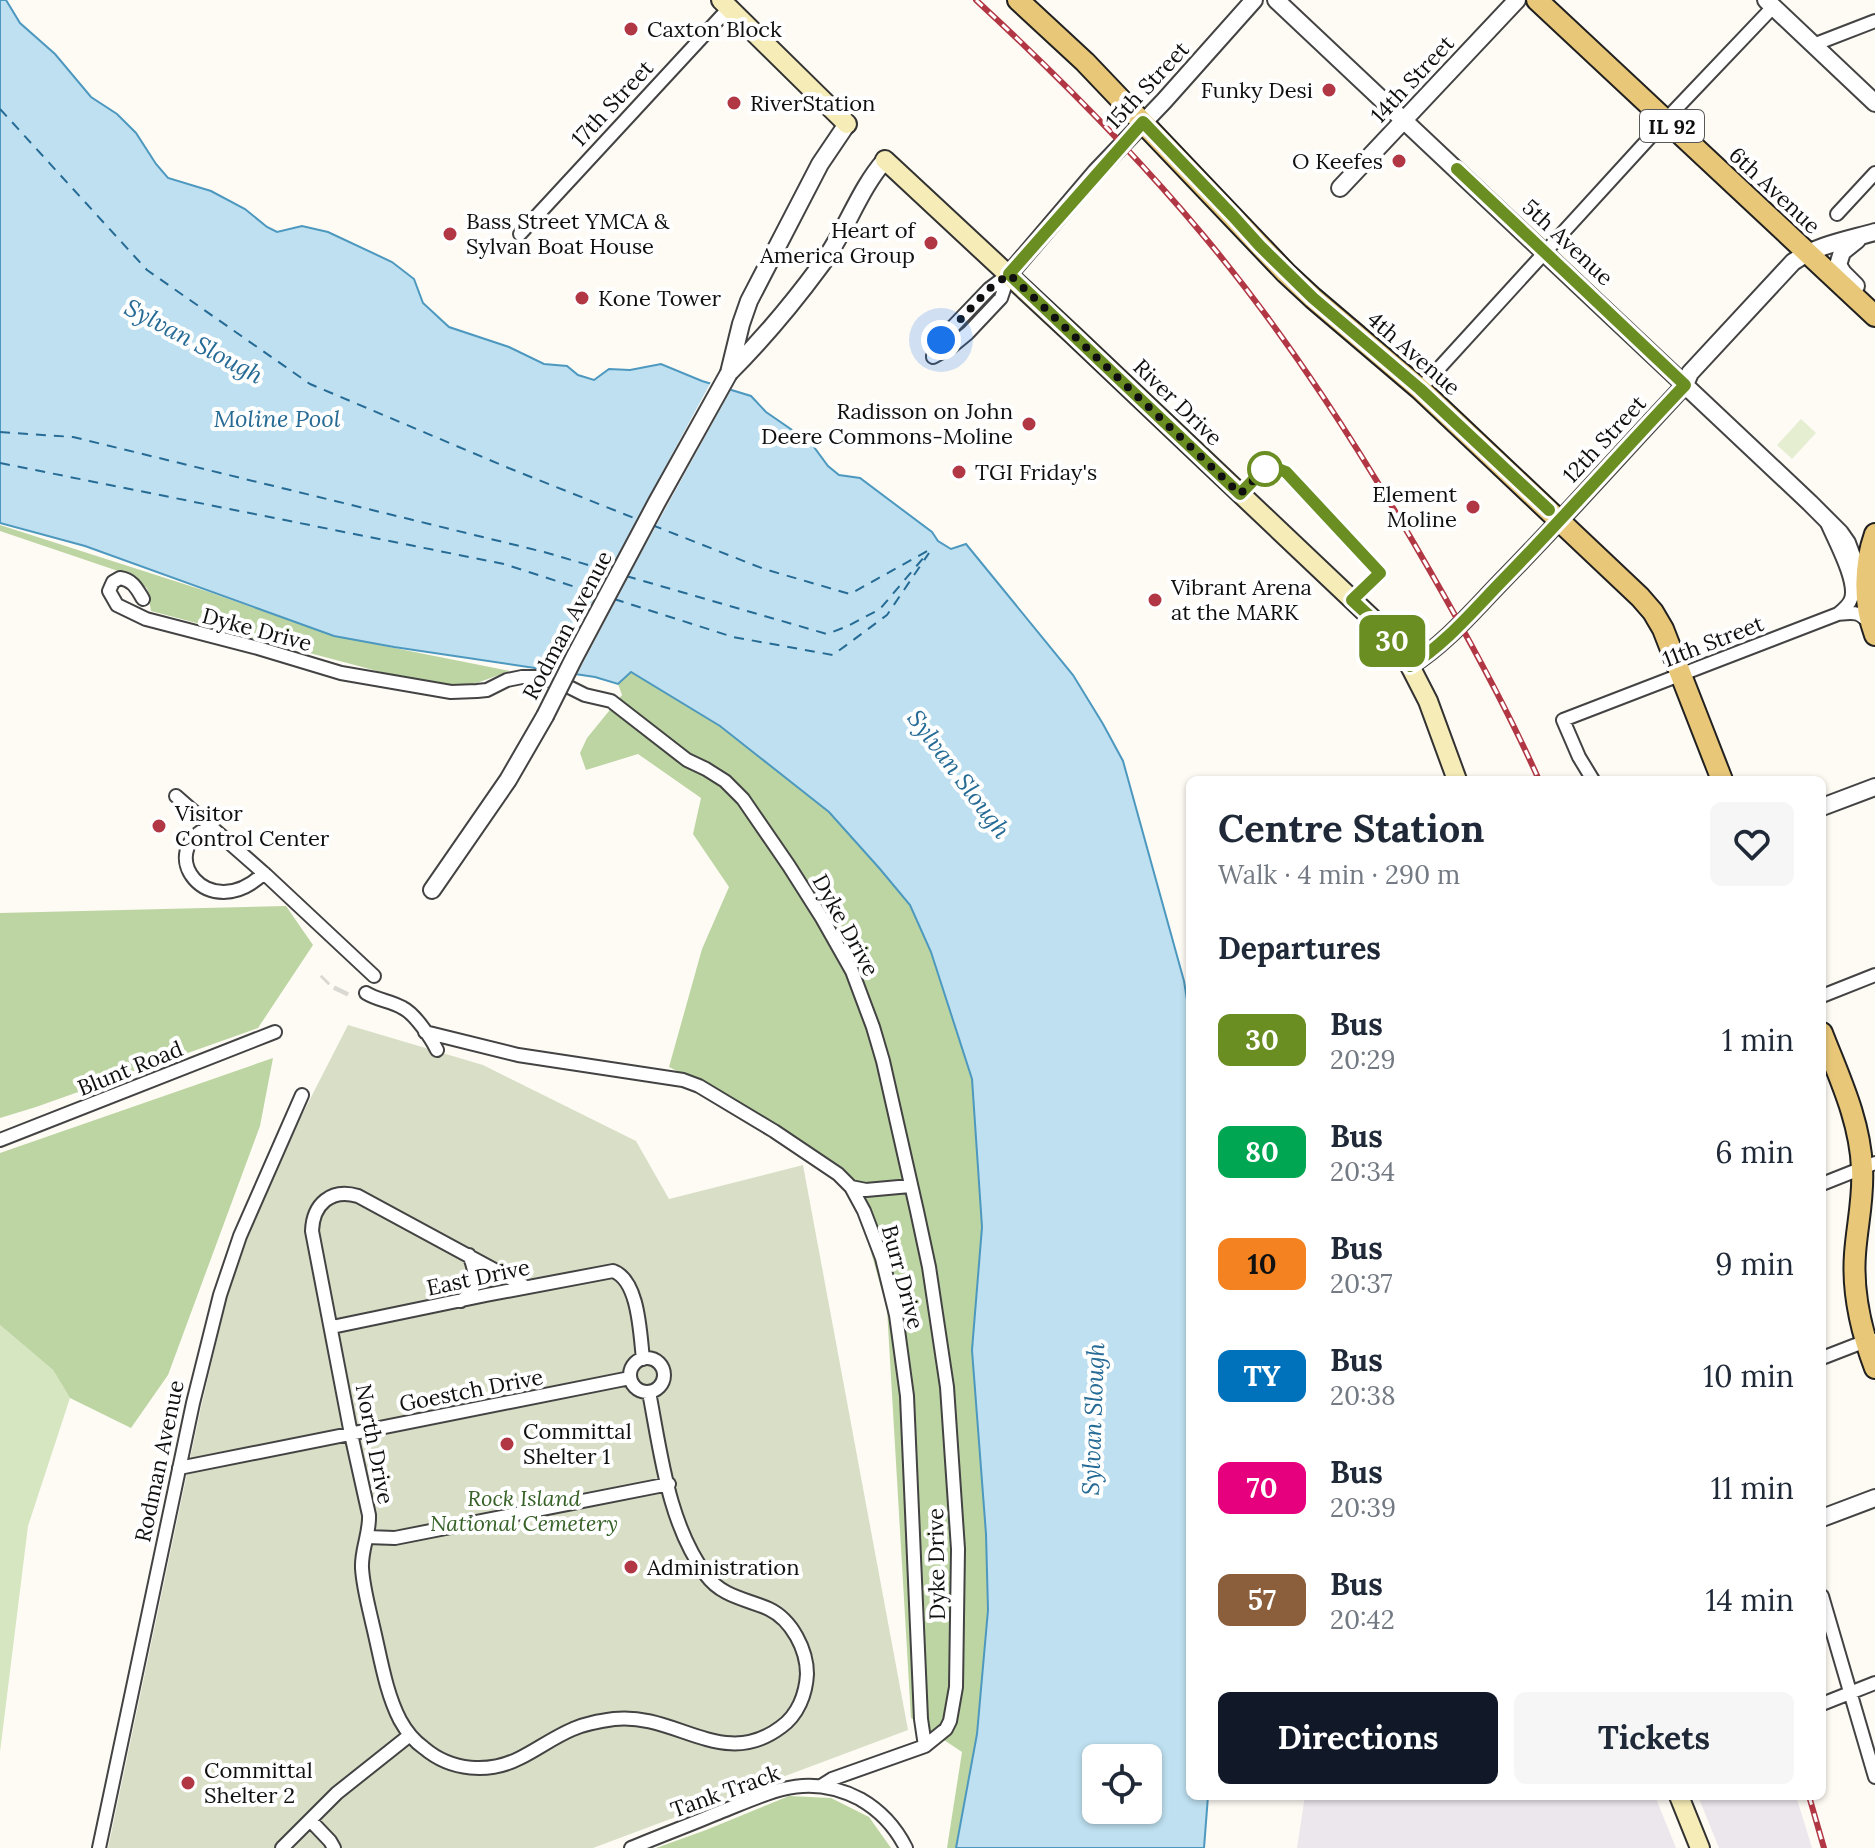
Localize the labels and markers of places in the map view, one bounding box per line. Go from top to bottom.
place label: Caxton Block [647,15,782,43]
marker: Caxton Block [622,20,640,38]
place label: Funky Desi [1201,76,1313,104]
marker: Funky Desi [1320,81,1338,99]
place label: RiverStation [750,89,875,117]
marker: RiverStation [725,94,743,112]
place label: O Keefes [1292,147,1383,175]
marker: O Keefes [1390,152,1408,170]
place label: Bass Street YMCA & Sylvan Boat House [466,207,670,260]
place label: Heart of America Group [759,216,917,269]
marker: Bass Street YMCA & Sylvan Boat House [441,225,459,243]
marker: Heart of America Group [922,234,940,252]
place label: Kone Tower [598,284,722,312]
marker: Kone Tower [573,289,591,307]
place label: Radisson on John Deere Commons-Moline [761,397,1013,450]
marker: Radisson on John Deere Commons-Moline [1020,415,1038,433]
unlabelled marker [1248,452,1282,486]
place label: TGI Friday's [975,458,1097,486]
marker: TGI Friday's [950,463,968,481]
place label: Element Moline [1372,480,1457,533]
marker: Element Moline [1464,498,1482,516]
place label: Vibrant Arena at the MARK [1170,573,1312,626]
marker: Vibrant Arena at the MARK [1146,591,1164,609]
place label: Visitor Control Center [174,799,330,852]
marker: Visitor Control Center [150,817,168,835]
place label: Committal Shelter 1 [523,1417,632,1470]
marker: Committal Shelter 1 [498,1435,516,1453]
place label: Administration [646,1553,800,1581]
marker: Administration [622,1558,640,1576]
place label: Committal Shelter 2 [204,1756,313,1809]
marker: Committal Shelter 2 [179,1774,197,1792]

